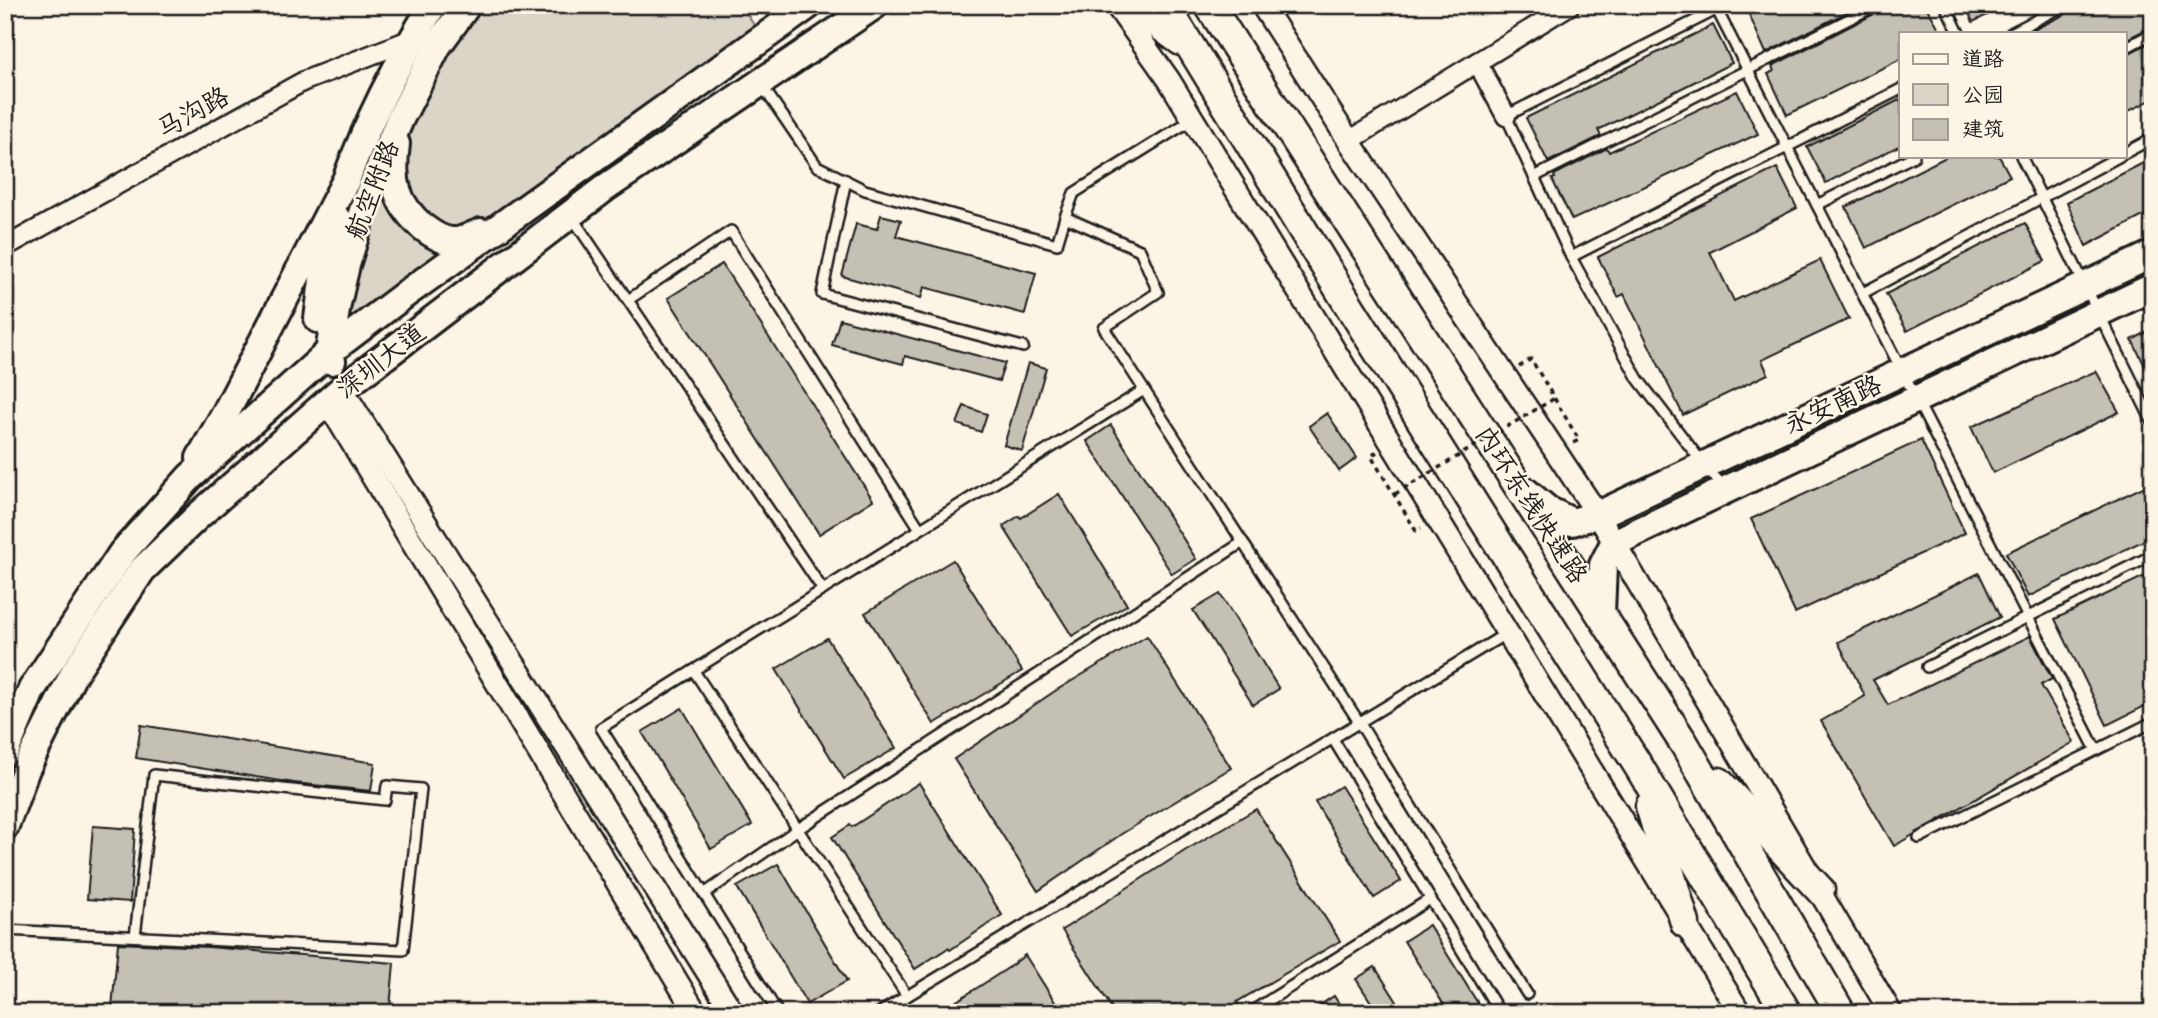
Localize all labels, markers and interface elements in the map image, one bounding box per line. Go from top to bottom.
legend [1899,32,2126,158]
text: 道路 [1962,47,2004,71]
street label: 马沟路 [152,81,234,145]
text: 公园 [1962,83,2004,107]
text: 建筑 [1962,117,2004,141]
street label: 航空附路 [340,136,406,244]
street label: 深圳大道 [331,317,431,405]
street label: 永安南路 [1780,369,1886,441]
street label: 内环东线快速路 [1469,421,1593,589]

